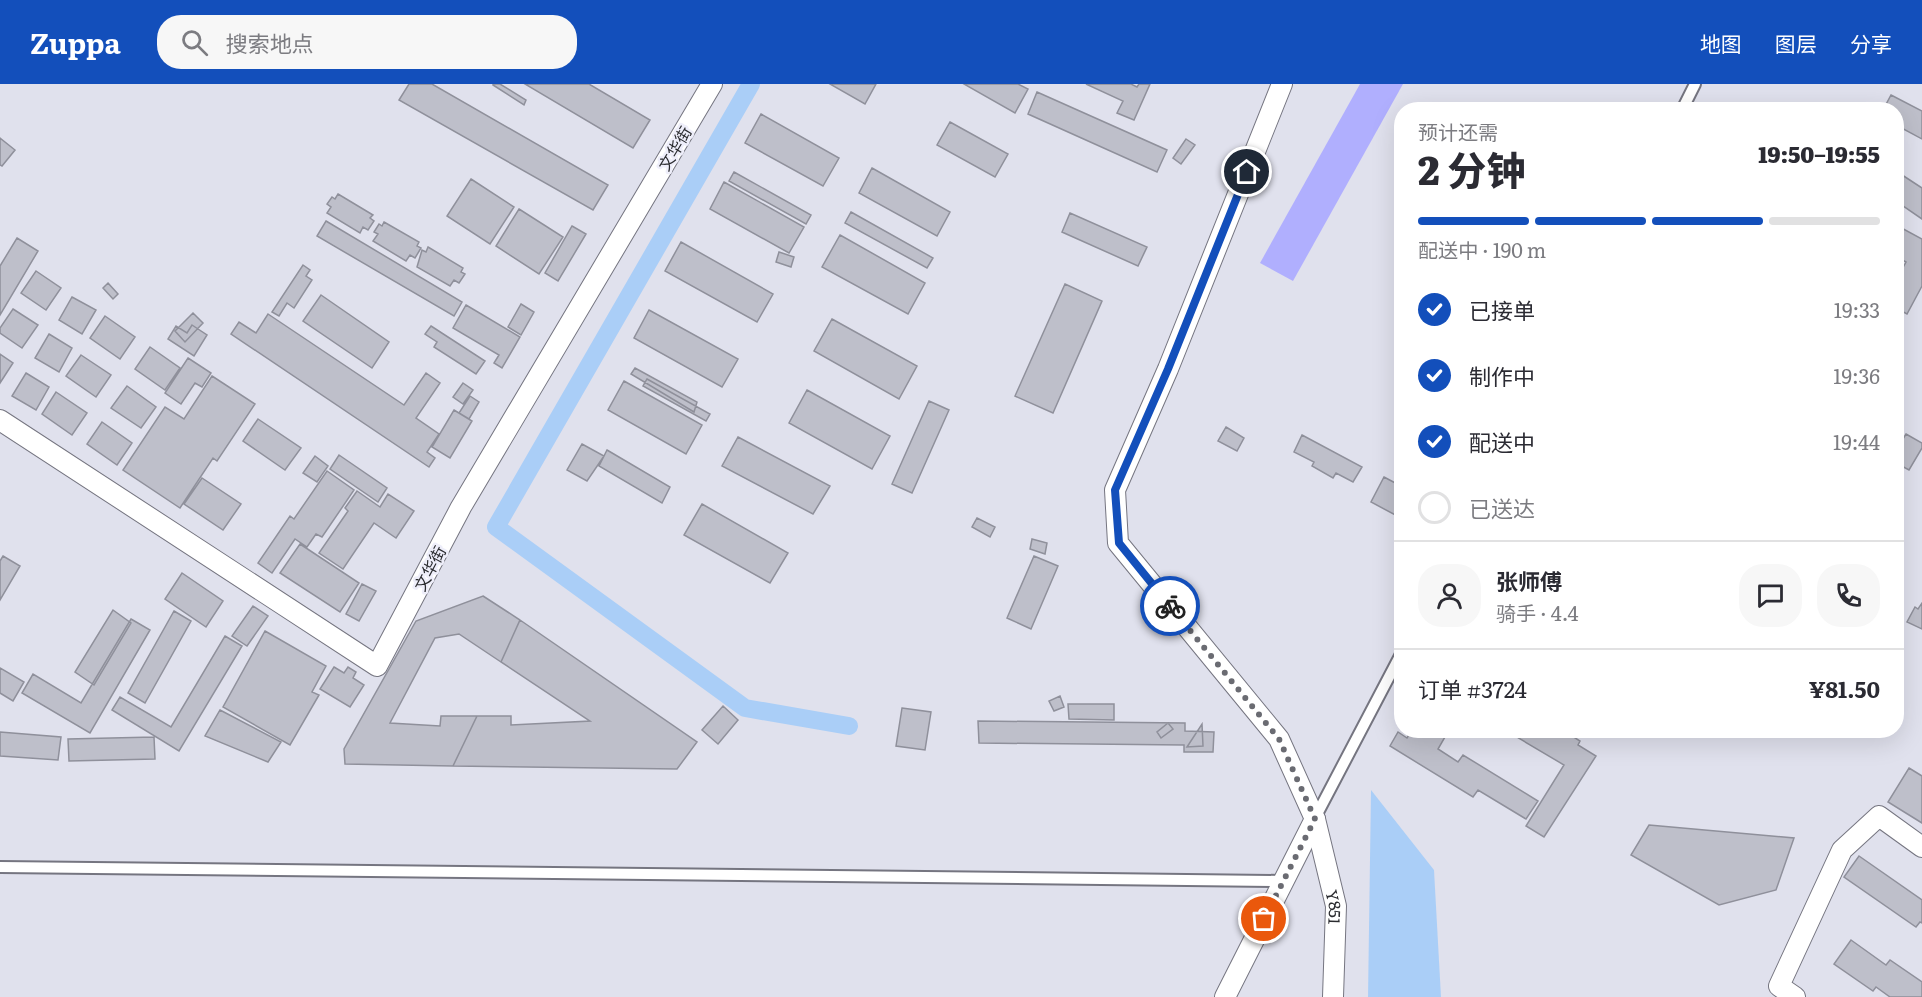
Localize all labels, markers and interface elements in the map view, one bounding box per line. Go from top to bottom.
search box [157,15,577,69]
text: Zuppa [30,21,121,63]
icon: search [178,26,211,59]
text: 搜索地点 [226,26,314,59]
text: 地图 [1700,27,1742,58]
text: 图层 [1775,27,1817,58]
text: 分享 [1850,27,1892,58]
text: 预计还需 [1418,116,1498,146]
street label: 文华街 [651,121,697,175]
text: 19:50–19:55 [1758,137,1880,170]
text: 2 分钟 [1418,139,1525,197]
pin [1221,146,1272,197]
icon: home [1230,155,1263,188]
text: 配送中 · 190 m [1418,234,1546,264]
icon: check [1418,293,1451,326]
text: 已接单 [1469,293,1535,326]
text: 19:33 [1834,294,1880,324]
icon: check [1418,359,1451,392]
text: 制作中 [1469,359,1535,392]
text: 19:36 [1833,360,1880,390]
icon: check [1418,425,1451,458]
text: 配送中 [1469,425,1535,458]
text: 19:44 [1833,426,1880,456]
text: 已送达 [1469,491,1535,524]
street label: 文华街 [407,541,451,595]
button: person [1418,564,1481,627]
text: 张师傅 [1496,564,1562,597]
button: chat [1739,564,1802,627]
button: phone [1817,564,1880,627]
courier [1140,576,1200,636]
icon: bike [1154,590,1187,623]
text: 骑手 · 4.4 [1496,597,1579,627]
text: 订单 #3724 [1418,672,1527,705]
text: ¥81.50 [1809,672,1880,705]
street label: Y851 [1320,887,1349,925]
pin [1238,893,1289,944]
icon: bag [1247,902,1280,935]

